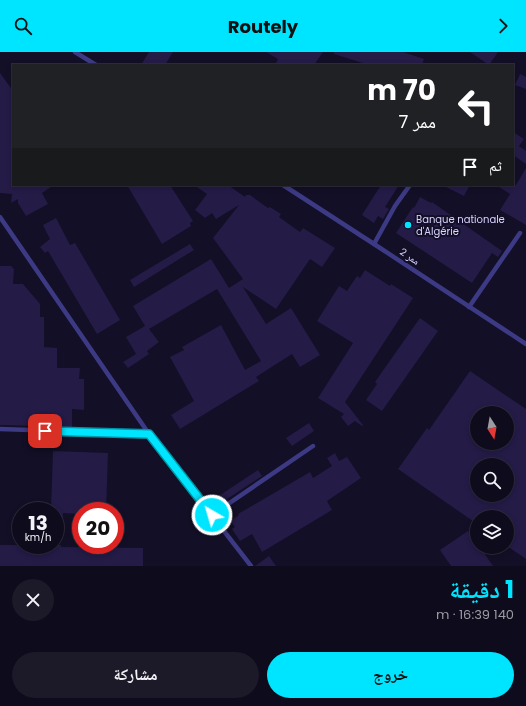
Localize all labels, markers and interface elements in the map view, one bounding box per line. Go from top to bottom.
text: Routely [228,14,298,39]
icon: search [12,15,34,37]
icon: forward [492,15,514,37]
text: 70 m [367,71,436,110]
icon: left [450,80,502,132]
text: ممر 7 [398,109,436,134]
text: ثم [489,155,502,176]
icon: arrive [459,156,481,178]
place label: Banque nationale d'Algérie [416,212,505,239]
marker: Banque nationale d'Algérie [403,220,413,230]
street label: ممر 2 [397,244,423,269]
north arrow [470,406,514,450]
map controls [470,406,514,554]
pin [28,414,62,448]
icon: arrive [34,420,56,442]
button: search [470,458,514,502]
position arrow [191,494,233,536]
speed limit sign: 20 [72,502,124,554]
text: 13 [28,509,48,537]
button: layers [470,510,514,554]
text: km/h [25,530,51,545]
text: 1 دقيقة [449,573,514,606]
button: close [12,579,54,621]
text: 140 m · 16:39 [436,605,514,624]
button: مشاركة [12,652,259,698]
button: خروج [267,652,514,698]

